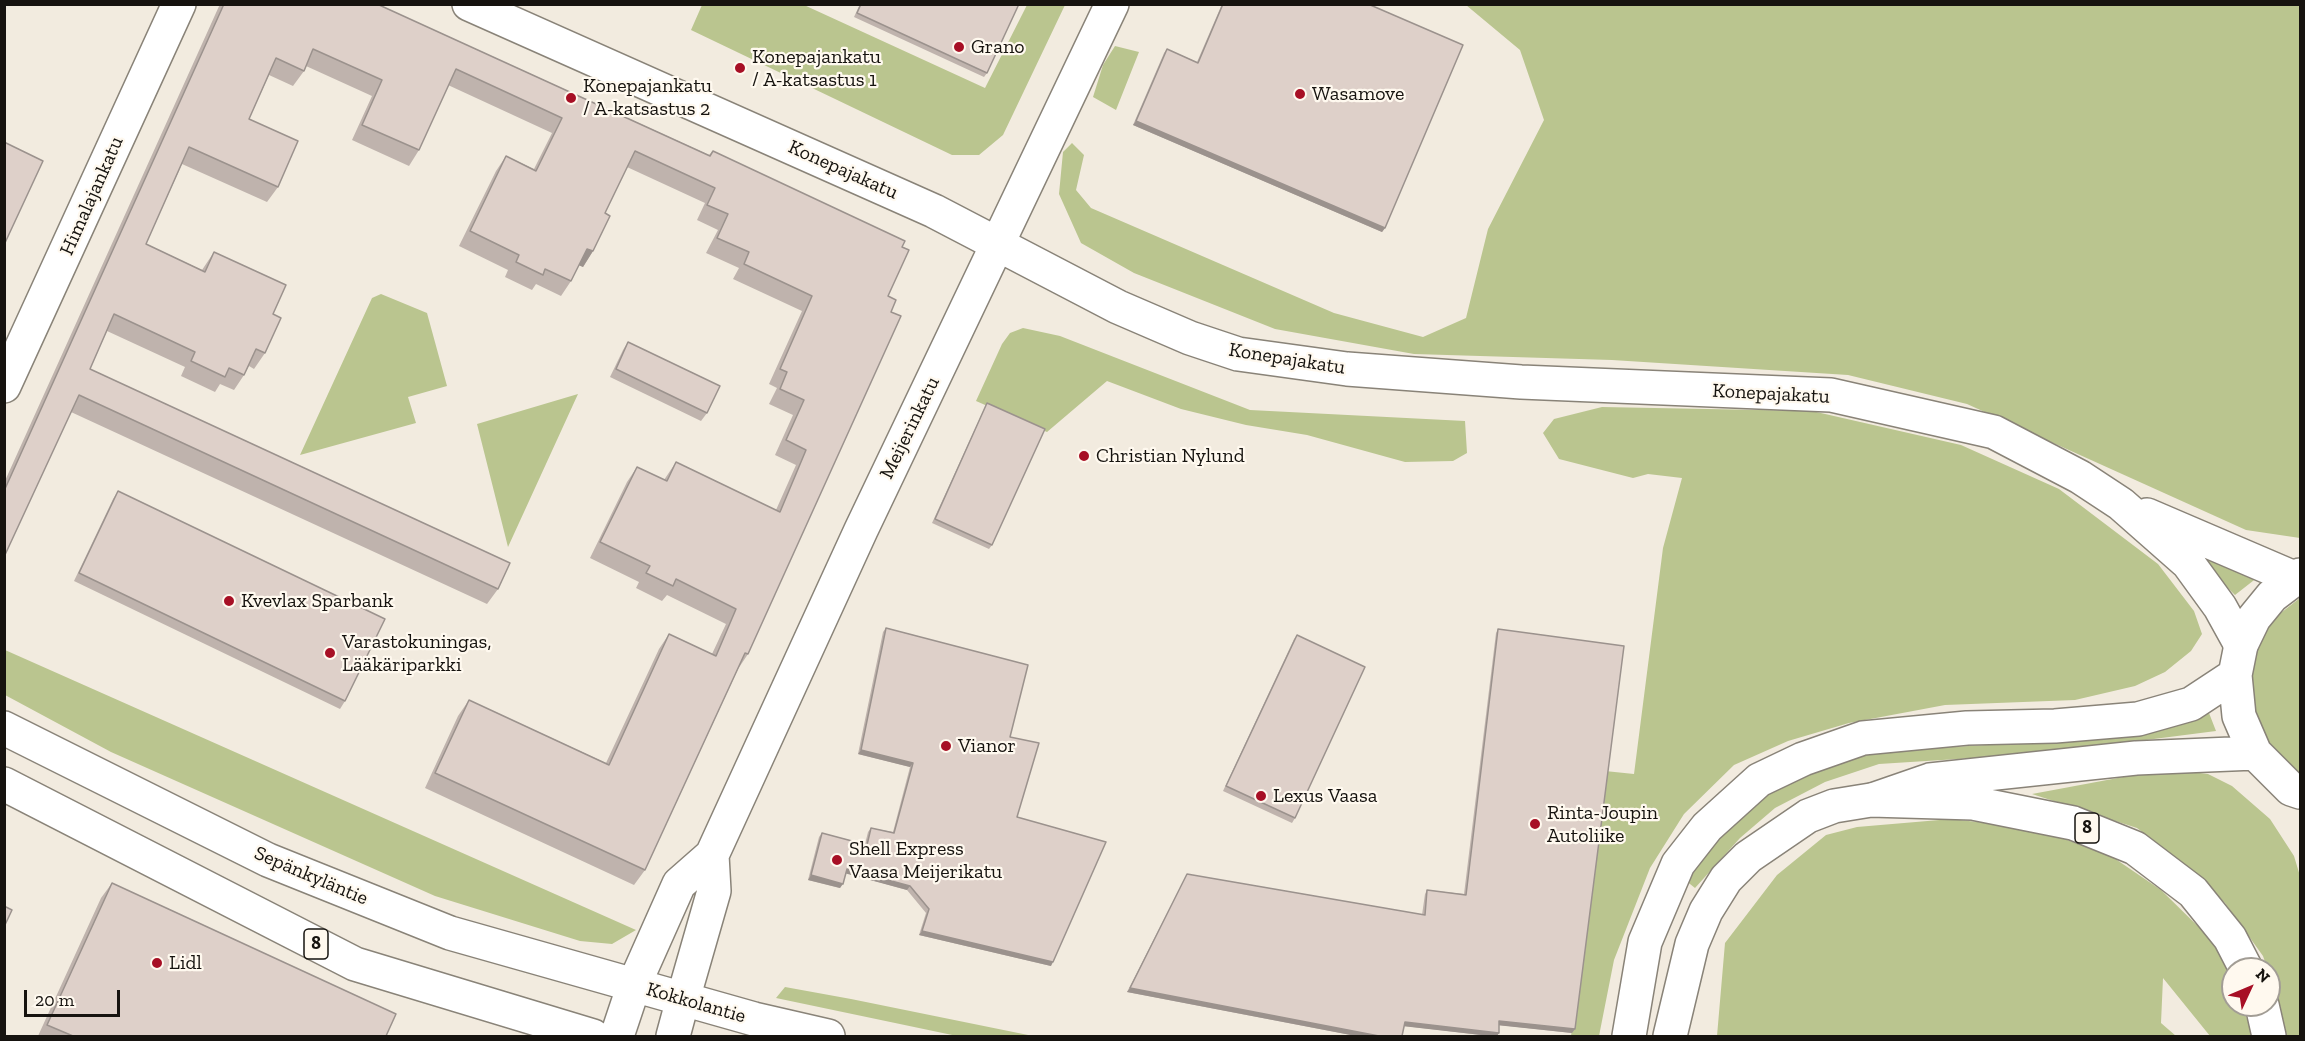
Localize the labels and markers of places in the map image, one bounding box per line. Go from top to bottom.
place label: Grano [971,35,1025,59]
marker: Grano [952,40,966,54]
place label: Konepajankatu / A-katsastus 1 [752,45,881,92]
marker: Konepajankatu / A-katsastus 1 [733,61,747,75]
place label: Konepajankatu / A-katsastus 2 [583,74,712,121]
place label: Wasamove [1312,82,1404,106]
marker: Wasamove [1293,87,1307,101]
marker: Konepajankatu / A-katsastus 2 [564,91,578,105]
place label: Christian Nylund [1096,444,1245,468]
marker: Christian Nylund [1077,449,1091,463]
place label: Kvevlax Sparbank [241,589,393,613]
marker: Kvevlax Sparbank [222,594,236,608]
place label: Varastokuningas, Lääkäriparkki [342,630,491,677]
marker: Varastokuningas, Lääkäriparkki [323,646,337,660]
place label: Vianor [958,734,1016,758]
marker: Vianor [939,739,953,753]
place label: Lexus Vaasa [1273,784,1377,808]
marker: Lexus Vaasa [1254,789,1268,803]
place label: Rinta-Joupin Autoliike [1547,801,1658,848]
marker: Rinta-Joupin Autoliike [1528,817,1542,831]
place label: Shell Express Vaasa Meijerikatu [849,837,1002,884]
marker: Shell Express Vaasa Meijerikatu [830,853,844,867]
place label: Lidl [169,951,202,975]
marker: Lidl [150,956,164,970]

